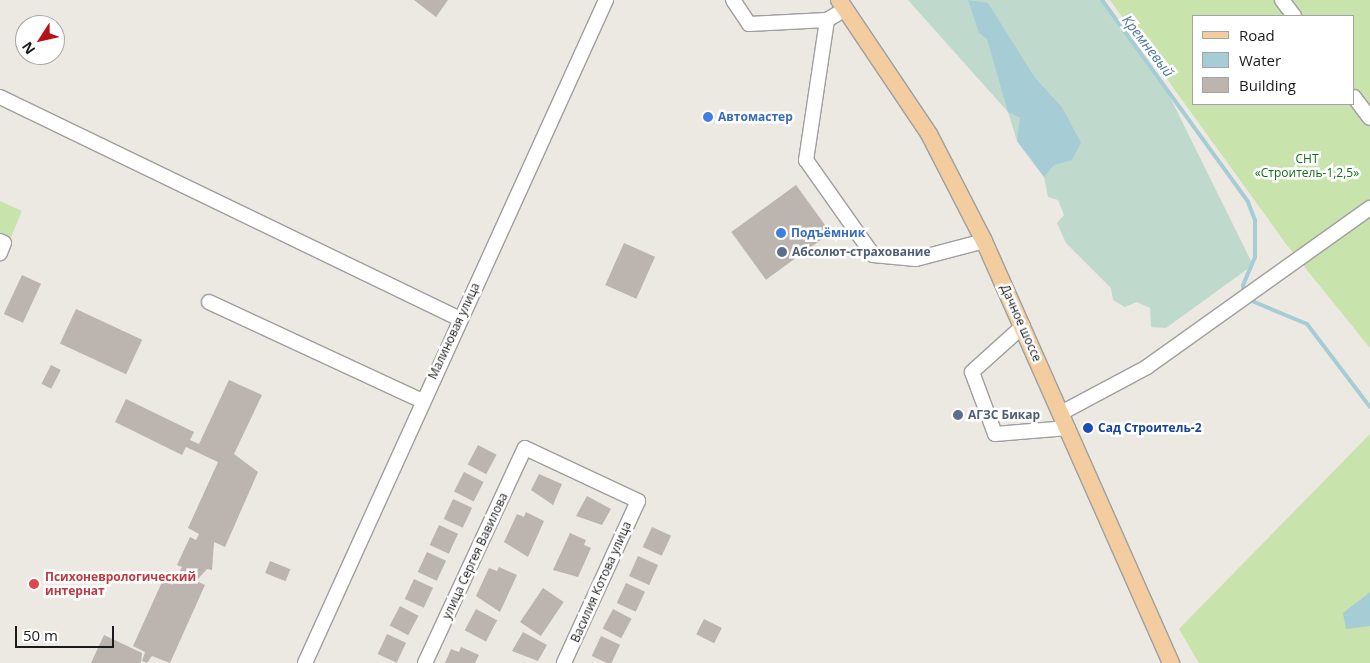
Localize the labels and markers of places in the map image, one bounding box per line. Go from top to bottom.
place label: Автомастер [718,110,793,124]
marker: Автомастер [702,111,714,123]
place label: Подъёмник [791,226,865,240]
marker: Подъёмник [775,227,787,239]
place label: Абсолют-страхование [792,245,931,259]
marker: Абсолют-страхование [776,246,788,258]
place label: АГЗС Бикар [968,408,1040,422]
marker: АГЗС Бикар [952,409,964,421]
place label: Сад Строитель-2 [1098,421,1201,435]
marker: Сад Строитель-2 [1082,422,1094,434]
place label: Психоневрологический интернат [45,570,196,598]
marker: Психоневрологический интернат [27,577,41,591]

